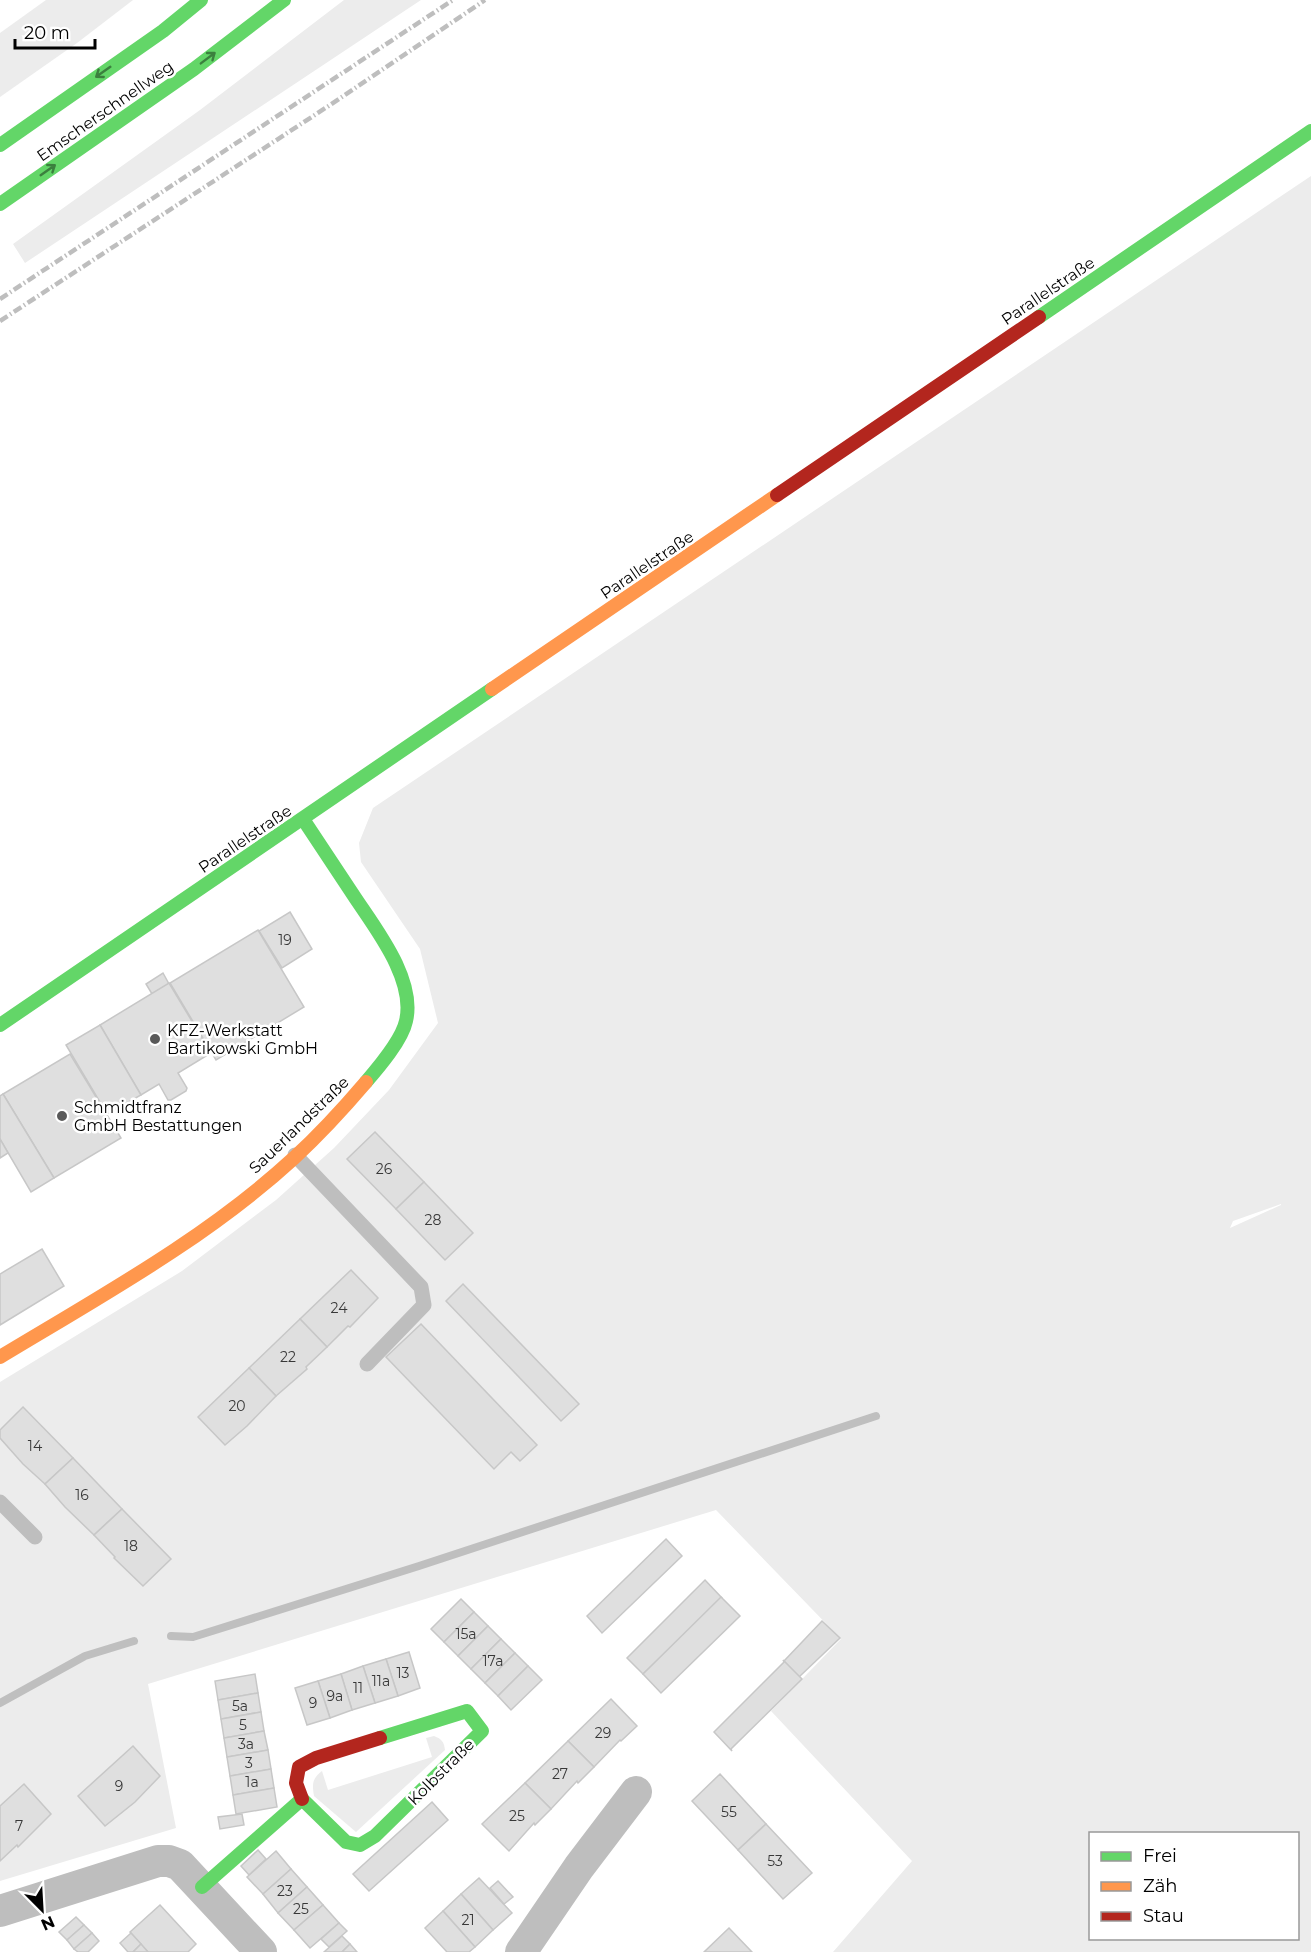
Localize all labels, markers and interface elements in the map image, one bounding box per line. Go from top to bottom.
scale bar [15,12,94,50]
text: 20 m [24,22,70,44]
one-way arrow [199,52,215,65]
street label: Emscherschnellweg [33,57,177,165]
one-way arrow [96,66,112,78]
one-way arrow [39,164,56,176]
street label: Parallelstraße [998,253,1098,329]
street label: Parallelstraße [597,527,697,603]
street label: Parallelstraße [195,801,295,877]
house number: 19 [278,931,292,949]
place label: KFZ-Werkstatt Bartikowski GmbH [167,1021,318,1058]
marker: KFZ-Werkstatt Bartikowski GmbH [148,1032,162,1046]
street label: Sauerlandstraße [245,1073,353,1177]
place label: Schmidtfranz GmbH Bestattungen [74,1098,242,1135]
marker: Schmidtfranz GmbH Bestattungen [55,1109,69,1123]
house number: 26 [376,1160,393,1178]
house number: 28 [425,1211,442,1229]
house number: 24 [331,1299,348,1317]
house number: 22 [280,1348,296,1366]
house number: 20 [228,1397,246,1415]
house number: 14 [28,1437,43,1455]
house number: 16 [75,1486,89,1504]
house number: 18 [124,1537,138,1555]
house number: 15a [455,1625,477,1643]
house number: 17a [482,1652,504,1670]
house number: 13 [397,1664,410,1682]
house number: 11a [372,1672,390,1690]
house number: 11 [353,1679,363,1697]
house number: 9a [327,1687,343,1705]
house number: 9 [309,1694,317,1712]
house number: 5a [232,1697,248,1715]
house number: 5 [239,1716,247,1734]
house number: 29 [595,1724,611,1742]
house number: 3a [238,1735,254,1753]
street label: Kolbstraße [404,1735,478,1809]
house number: 3 [245,1754,253,1772]
house number: 27 [552,1765,568,1783]
house number: 1a [245,1773,259,1791]
house number: 9 [115,1777,123,1795]
house number: 55 [721,1803,737,1821]
house number: 25 [509,1807,525,1825]
house number: 7 [15,1817,23,1835]
legend [1089,1832,1299,1940]
text: Frei [1143,1845,1177,1867]
house number: 53 [767,1852,783,1870]
text: Zäh [1143,1875,1178,1897]
north arrow [12,1880,72,1940]
house number: 23 [277,1882,293,1900]
house number: 25 [293,1900,309,1918]
text: Stau [1143,1905,1184,1927]
house number: 21 [461,1911,475,1929]
text: N [38,1912,58,1935]

